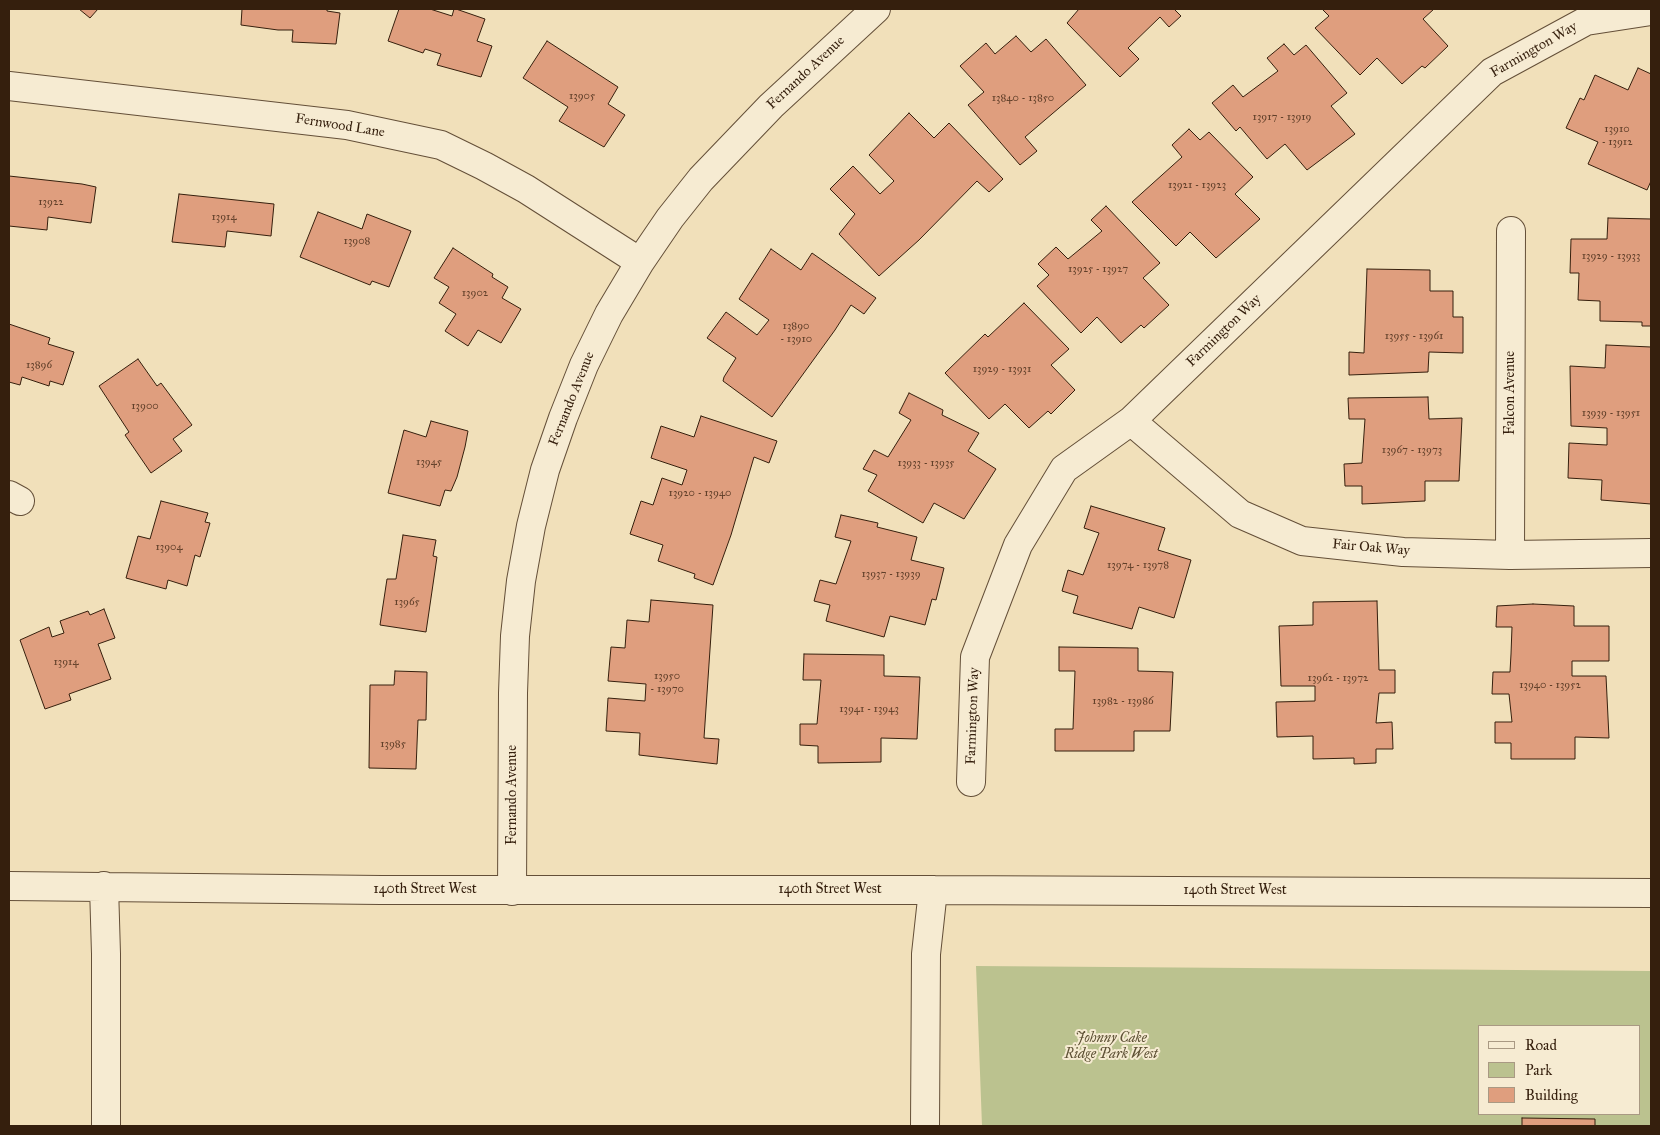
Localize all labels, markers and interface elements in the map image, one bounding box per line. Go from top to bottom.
street label: Farmington Way [1488,18,1580,82]
street label: Fernando Avenue [764,33,848,113]
house number: 13905 [569,89,595,103]
house number: 13840 - 13850 [992,91,1054,105]
house number: 13917 - 13919 [1253,110,1311,124]
street label: Fernwood Lane [294,111,386,141]
house number: 13910 - 13912 [1601,122,1633,148]
house number: 13921 - 13923 [1168,178,1226,192]
house number: 13922 [38,195,64,209]
house number: 13914 [211,210,237,224]
house number: 13908 [344,234,370,248]
house number: 13929 - 13933 [1582,249,1640,263]
house number: 13925 - 13927 [1068,262,1128,276]
house number: 13902 [462,286,488,300]
street label: Farmington Way [1183,291,1265,371]
house number: 13890 - 13910 [780,319,812,345]
house number: 13955 - 13961 [1385,329,1443,343]
street label: Fernando Avenue [545,349,599,449]
street label: Falcon Avenue [1503,351,1519,435]
house number: 13896 [26,358,52,372]
house number: 13929 - 13931 [973,362,1031,376]
house number: 13900 [131,399,159,413]
house number: 13939 - 13951 [1582,406,1640,420]
house number: 13967 - 13973 [1382,443,1442,457]
house number: 13945 [416,455,442,469]
house number: 13933 - 13935 [898,456,954,470]
house number: 13920 - 13940 [669,486,731,500]
street label: Fair Oak Way [1331,536,1411,560]
house number: 13904 [155,540,183,554]
house number: 13974 - 13978 [1107,558,1169,572]
house number: 13937 - 13939 [861,567,921,581]
house number: 13965 [394,595,420,609]
house number: 13914 [53,655,79,669]
street label: Farmington Way [963,667,983,765]
house number: 13950 - 13970 [650,669,684,695]
house number: 13962 - 13972 [1308,671,1368,685]
house number: 13940 - 13952 [1519,678,1581,692]
house number: 13982 - 13986 [1092,694,1154,708]
house number: 13941 - 13943 [839,702,899,716]
house number: 13985 [380,737,406,751]
street label: Fernando Avenue [505,745,521,845]
street label: 140th Street West [373,882,477,898]
street label: 140th Street West [778,882,882,898]
street label: 140th Street West [1183,883,1287,899]
legend [1478,1025,1640,1115]
park label: Johnny Cake Ridge Park West [1064,1031,1158,1064]
text: Road [1525,1036,1557,1054]
text: Park [1525,1061,1552,1079]
text: Building [1525,1086,1578,1104]

